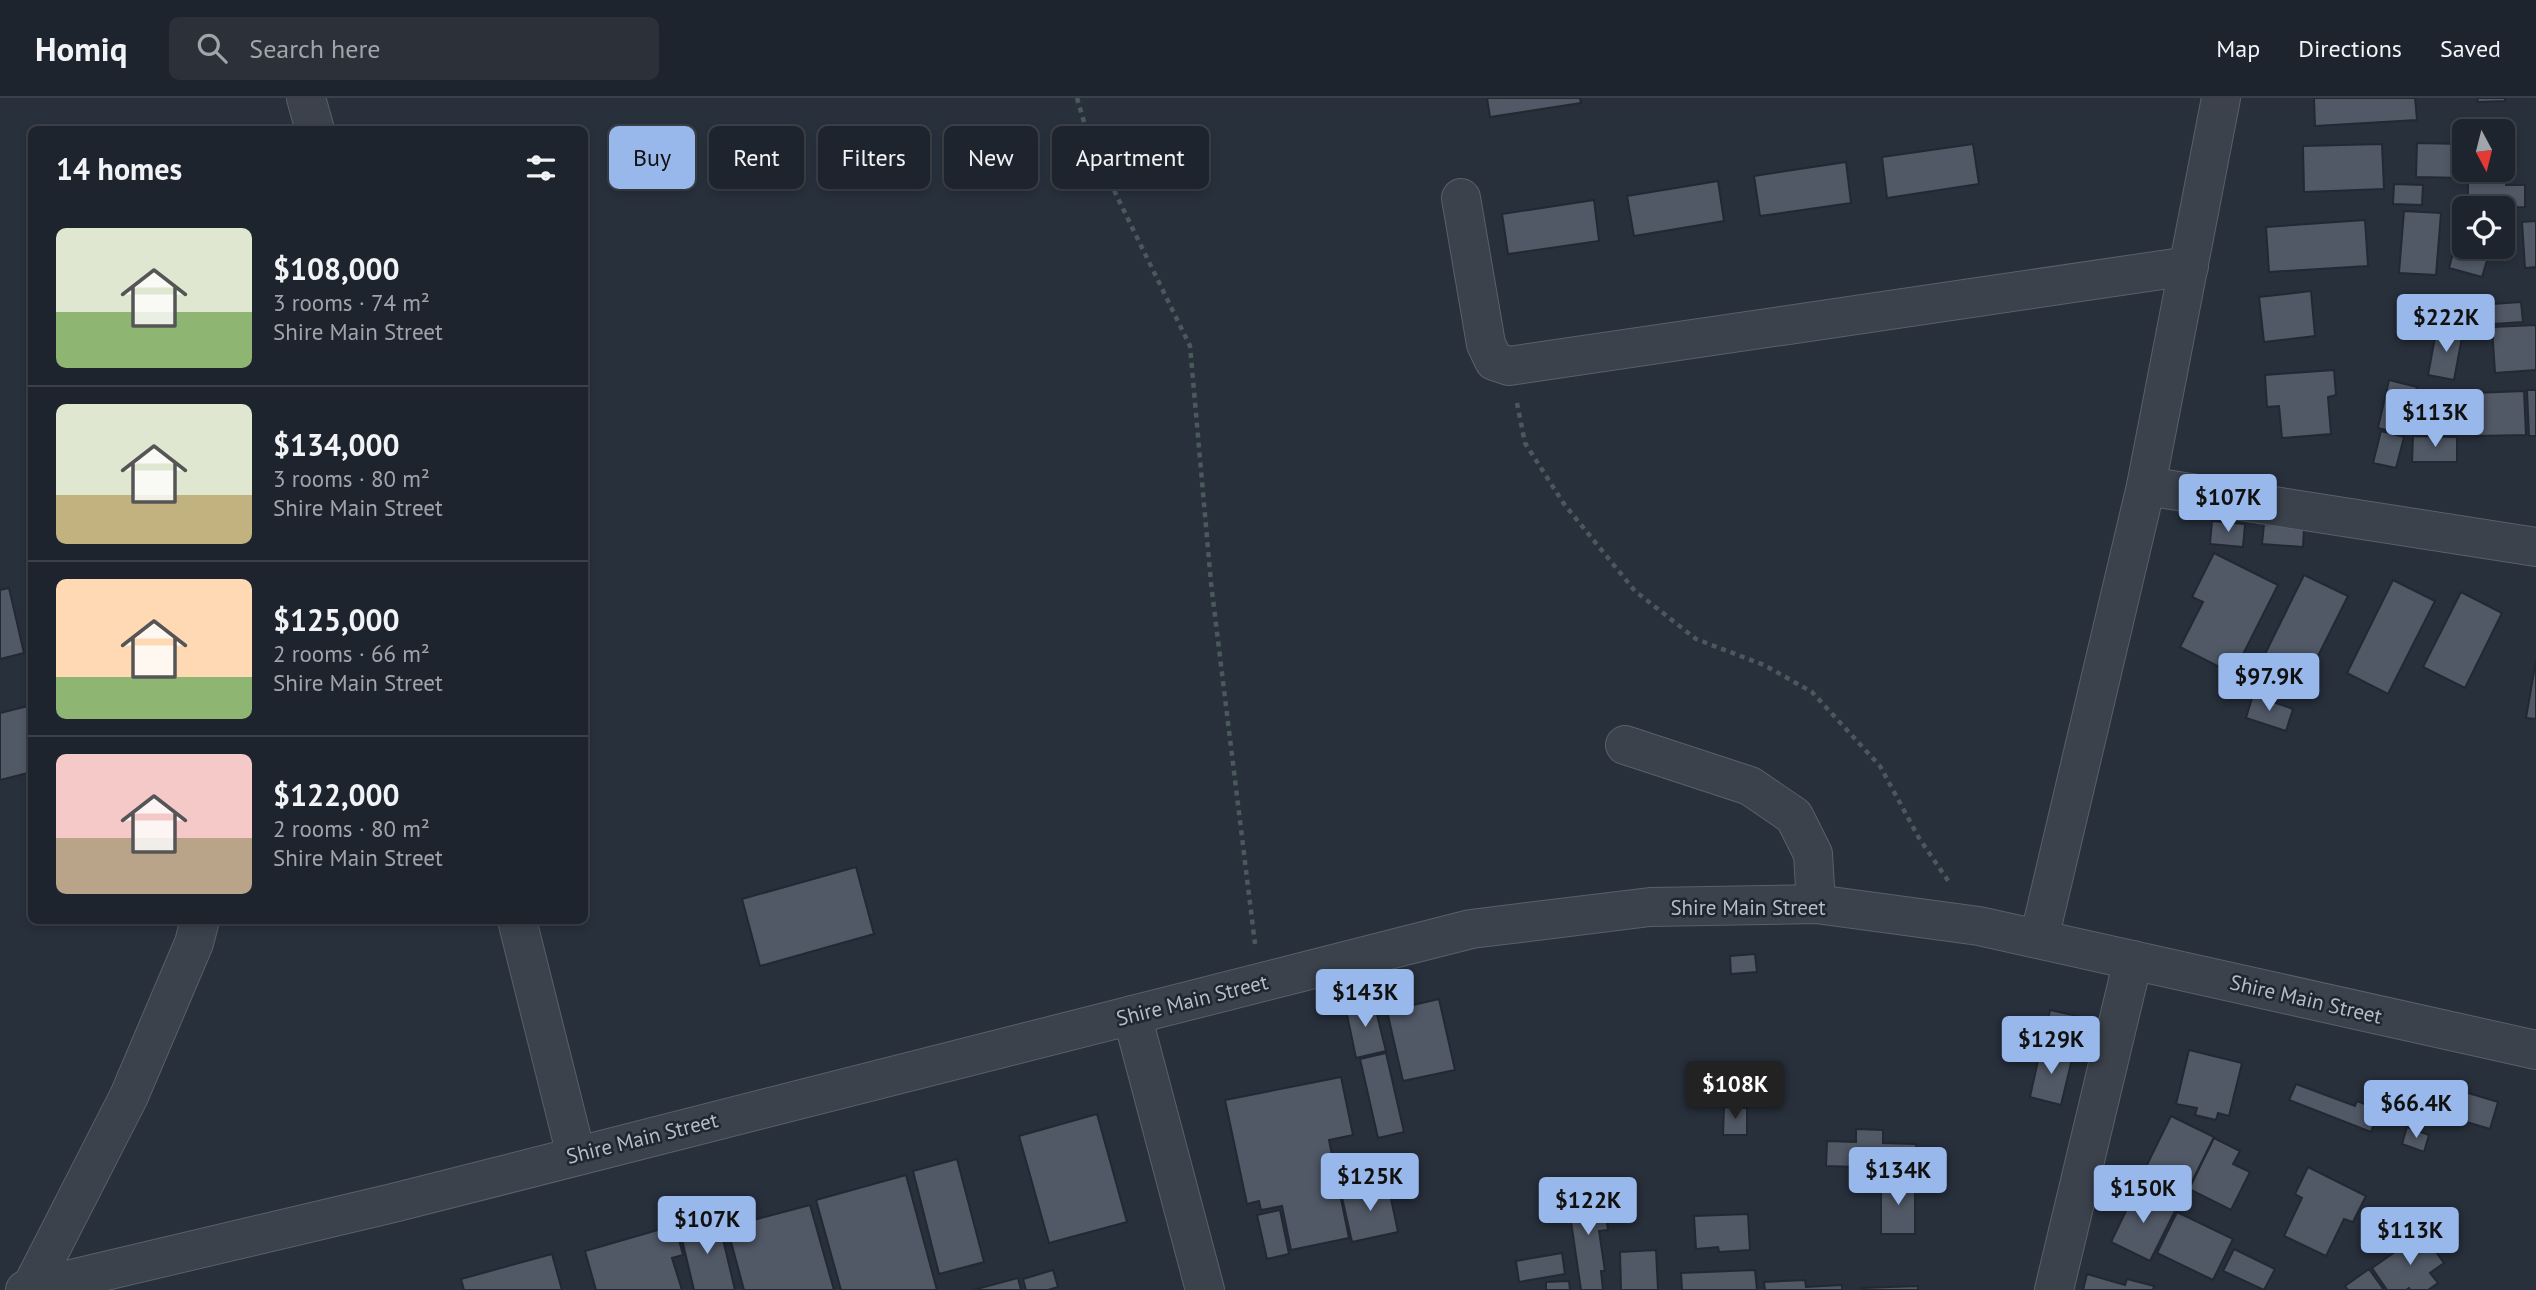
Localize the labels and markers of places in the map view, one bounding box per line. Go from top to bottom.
pin: $222K [2397,294,2495,354]
pin: $113K [2386,390,2484,449]
pin: $107K [2179,474,2277,534]
pin: $97.9K [2212,654,2326,713]
pin: $143K [1316,970,1414,1029]
pin: $129K [2002,1016,2100,1076]
pin: $108K [1686,1062,1784,1121]
pin: $66.4K [2359,1080,2473,1140]
pin: $134K [1849,1148,1947,1207]
pin: $125K [1321,1154,1419,1213]
pin: $150K [2094,1166,2192,1225]
pin: $122K [1539,1178,1637,1237]
pin: $107K [658,1196,756,1256]
pin: $113K [2361,1208,2459,1267]

